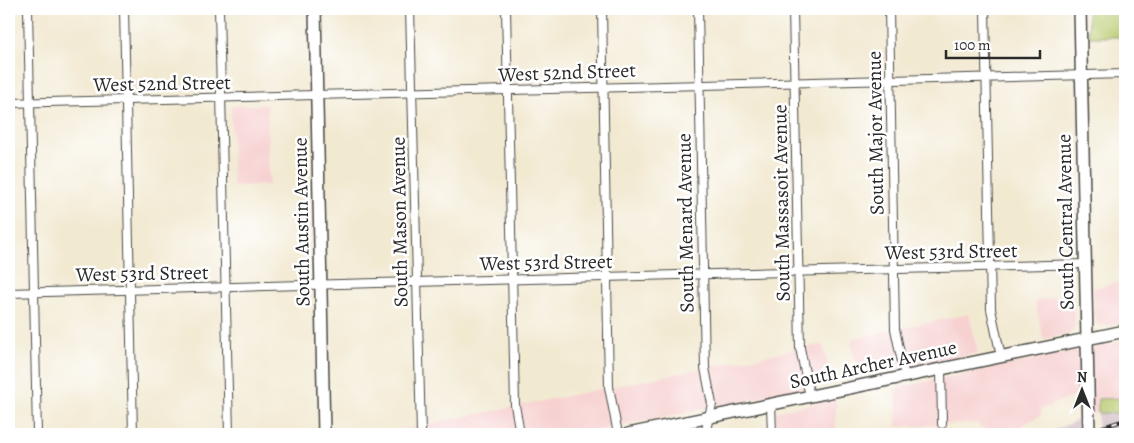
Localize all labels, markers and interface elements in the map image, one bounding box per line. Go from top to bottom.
scale bar [946,28,1040,60]
text: 100 m [954,35,991,55]
street label: South Major Avenue [861,51,890,215]
street label: West 52nd Street [497,57,637,88]
street label: West 52nd Street [92,69,231,98]
street label: South Massasoit Avenue [766,104,797,302]
street label: South Menard Avenue [670,133,701,313]
street label: South Central Avenue [1050,134,1081,310]
street label: South Mason Avenue [385,136,414,308]
street label: South Austin Avenue [287,137,316,307]
street label: West 53rd Street [883,237,1018,266]
street label: West 53rd Street [478,248,613,277]
street label: West 53rd Street [74,259,209,288]
street label: South Archer Avenue [787,334,959,395]
north arrow [1056,366,1106,416]
text: N [1077,368,1087,387]

